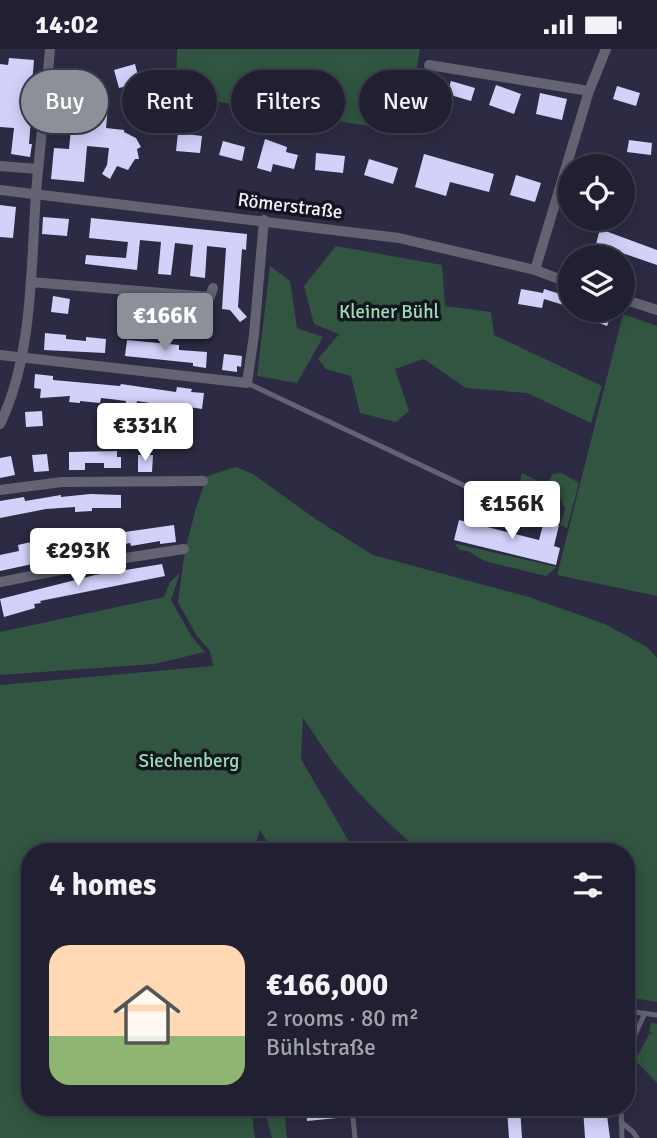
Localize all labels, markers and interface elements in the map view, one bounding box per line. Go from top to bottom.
text: 14:02 [35,9,99,41]
chip: Buy [21,70,108,133]
chip: Rent [122,70,217,133]
chip: Filters [231,70,345,133]
chip: New [359,70,452,133]
map controls [558,154,635,322]
button: locate [558,154,635,231]
street label: Römerstraße [236,188,344,224]
button: layers [558,245,635,322]
pin: €166K [116,293,214,353]
park label: Kleiner Bühl [339,300,439,324]
text: €166K [133,301,197,330]
pin: €331K [96,403,194,463]
text: €331K [113,411,177,440]
pin: €156K [463,482,561,541]
text: €156K [480,489,544,518]
pin: €293K [29,529,127,588]
text: €293K [46,536,110,565]
park label: Siechenberg [139,749,239,773]
icon: filters [569,866,607,904]
text: 4 homes [49,867,156,904]
text: €166,000 [266,967,388,1004]
icon: home [105,973,189,1057]
text: 2 rooms · 80 m² [266,1004,419,1033]
text: Bühlstraße [266,1033,376,1062]

